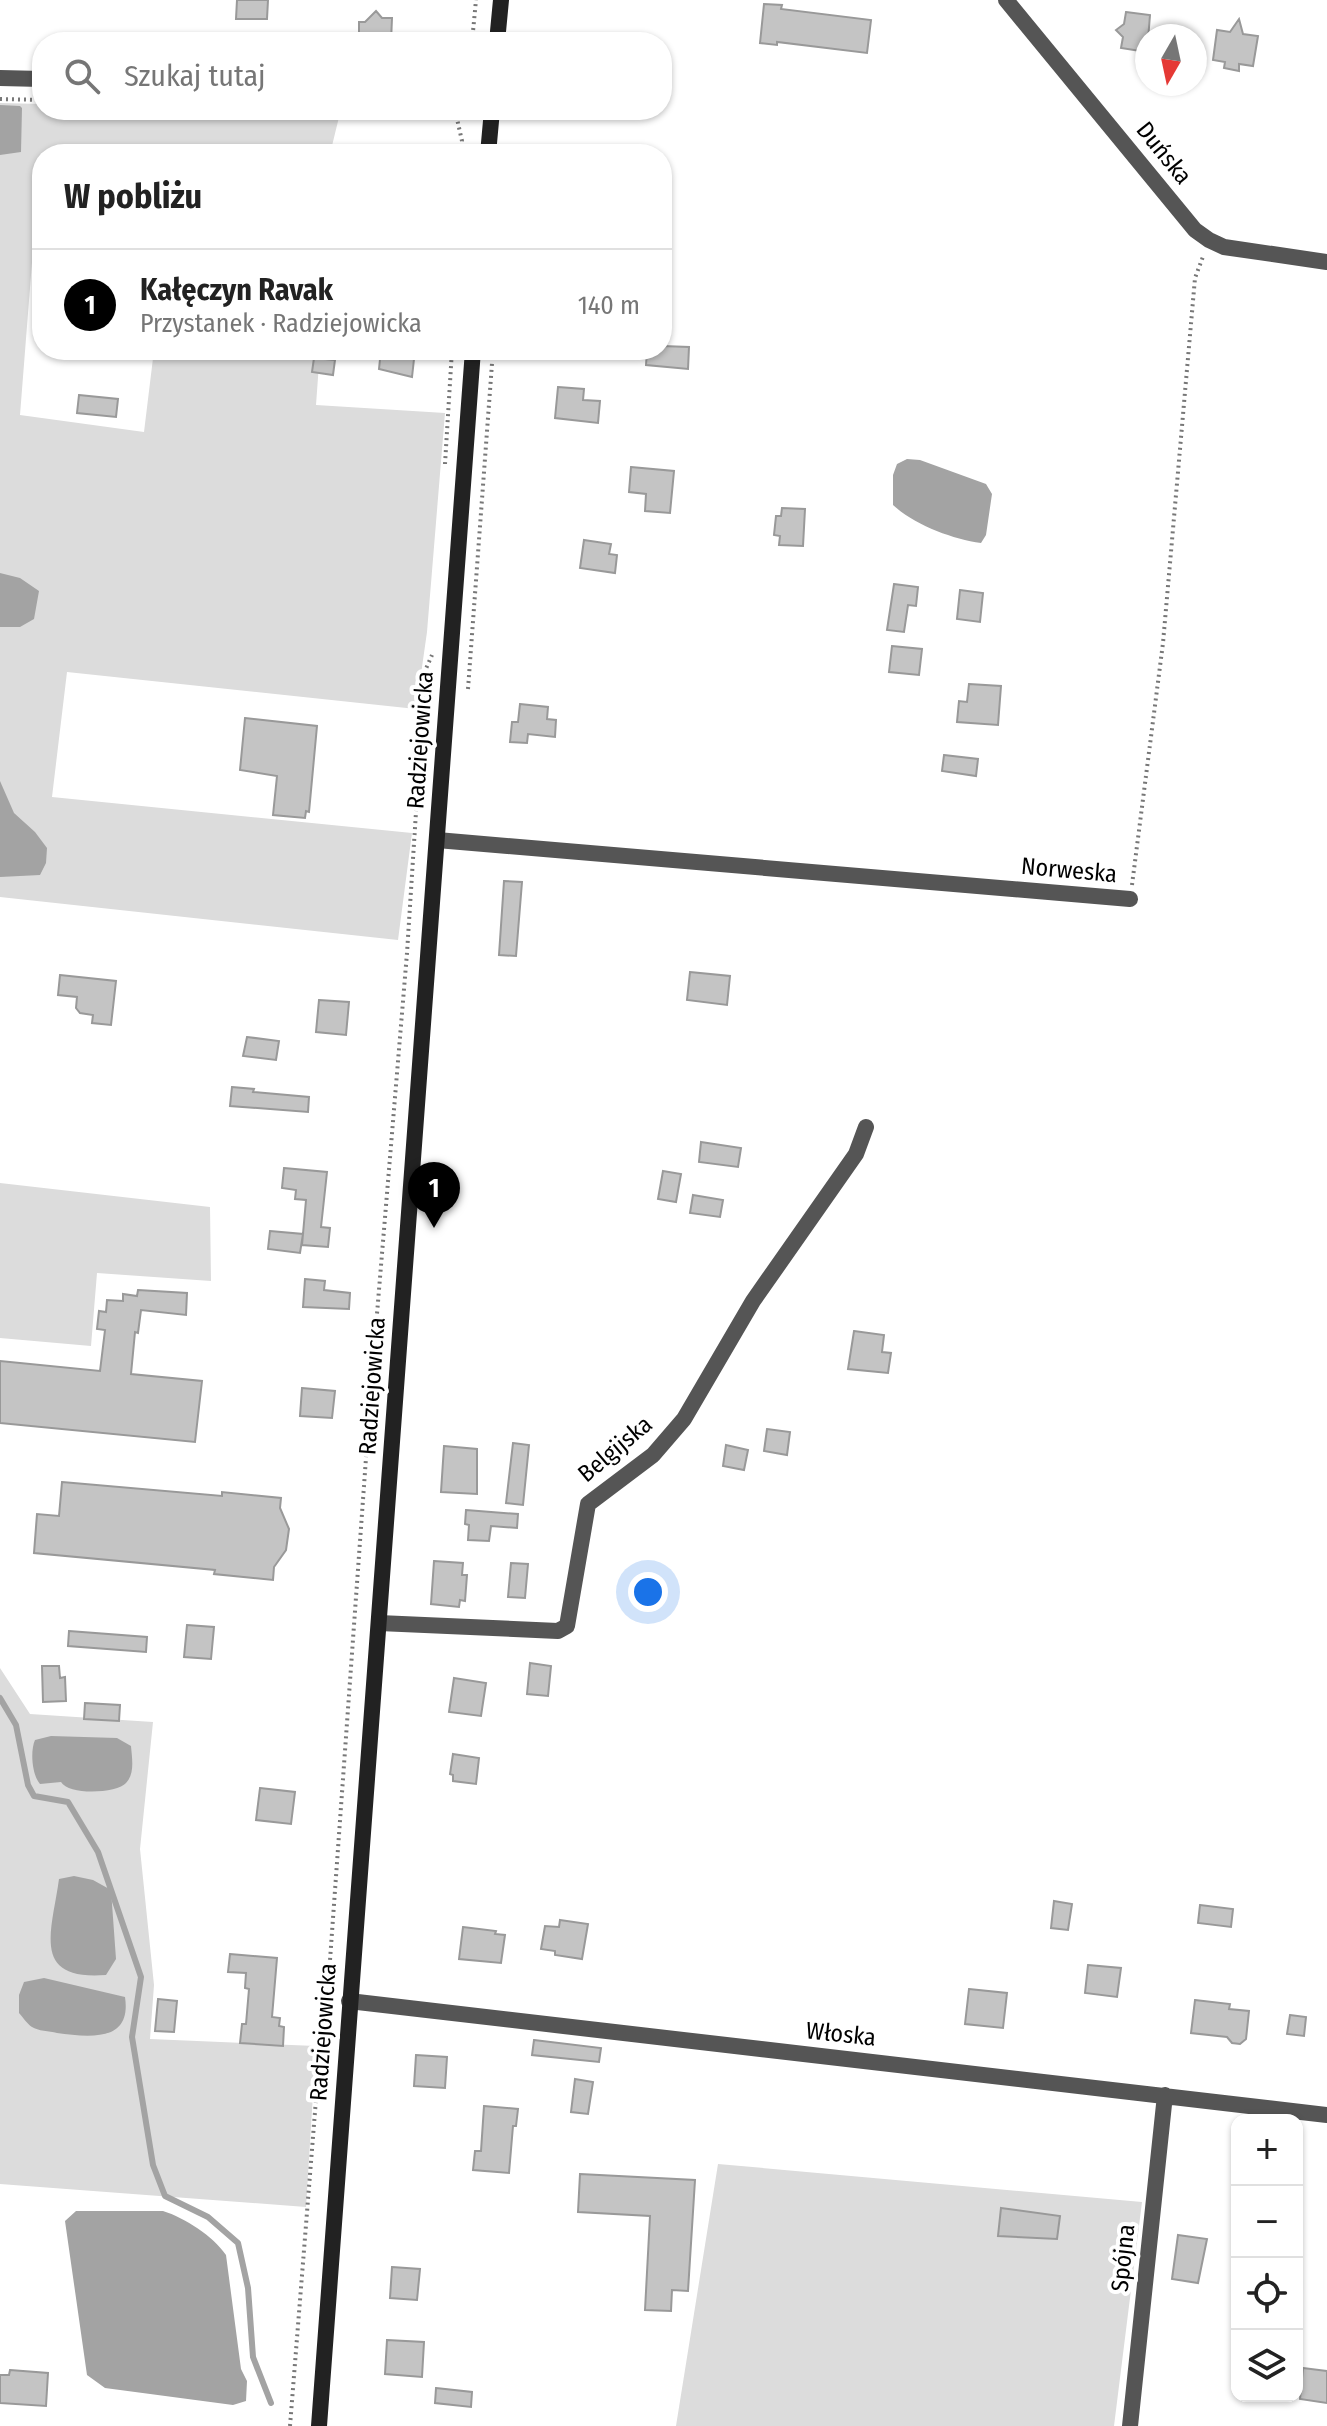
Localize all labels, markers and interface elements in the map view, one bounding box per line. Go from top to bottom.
north arrow [1135,24,1207,96]
search box [32,32,672,120]
icon: search [60,54,104,98]
text: Szukaj tutaj [124,58,265,94]
street label: Duńska [1130,116,1198,190]
text: W pobliżu [64,176,202,217]
text: Kałęczyn Ravak [140,272,333,308]
text: 1 [85,290,96,321]
text: 140 m [578,290,640,321]
text: Przystanek · Radziejowicka [140,308,422,339]
street label: Radziejowicka [401,670,439,810]
street label: Norweska [1020,852,1118,888]
pin: 1 [408,1162,460,1228]
street label: Radziejowicka [353,1316,391,1456]
street label: Belgijska [572,1410,658,1488]
your location [628,1572,668,1612]
street label: Radziejowicka [304,1962,342,2102]
street label: Włoska [805,2016,877,2052]
map controls [1231,2114,1303,2402]
button: + [1231,2114,1303,2186]
button: − [1231,2186,1303,2258]
street label: Spójna [1106,2223,1140,2293]
button: locate [1231,2258,1303,2330]
button: layers [1231,2330,1303,2402]

